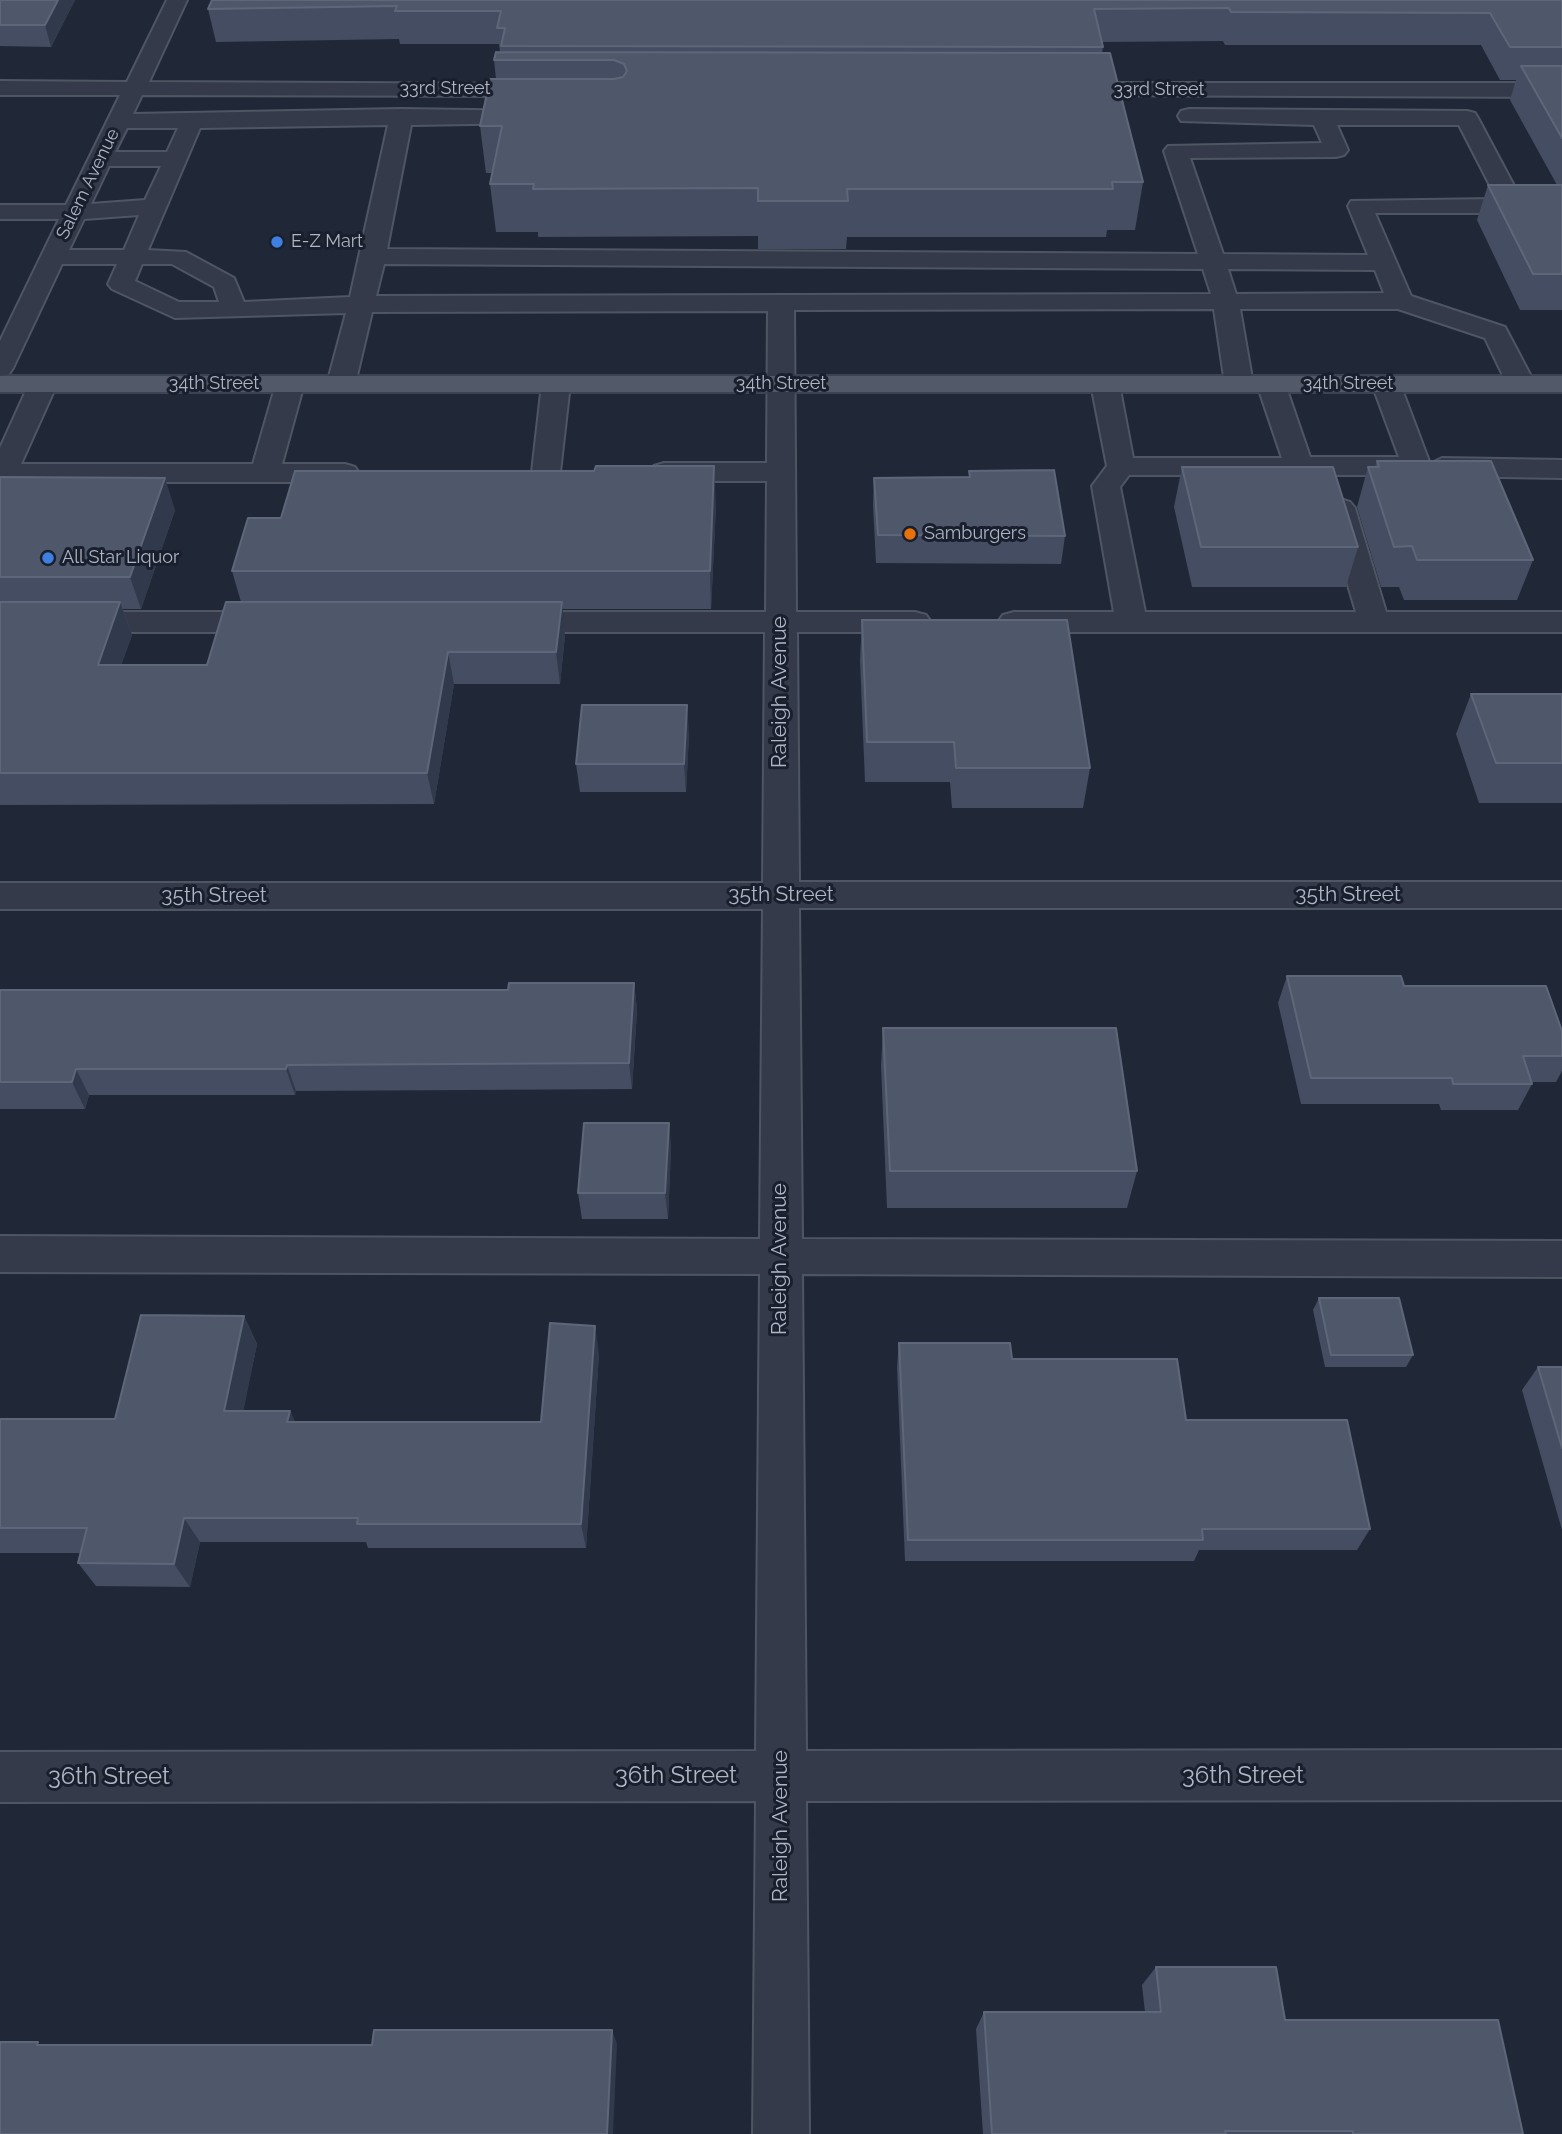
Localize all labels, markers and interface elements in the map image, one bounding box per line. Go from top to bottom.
street label: 33rd Street [400,78,490,100]
street label: 33rd Street [1114,79,1204,101]
street label: Salem Avenue [52,125,124,243]
place label: E-Z Mart [291,231,363,253]
marker: E-Z Mart [269,234,285,250]
street label: 34th Street [169,373,259,395]
street label: 34th Street [736,373,826,395]
street label: 34th Street [1303,373,1393,395]
place label: Samburgers [924,523,1026,545]
marker: Samburgers [902,526,918,542]
place label: All Star Liquor [62,547,179,569]
marker: All Star Liquor [40,550,56,566]
street label: Raleigh Avenue [767,616,793,768]
street label: 35th Street [728,882,834,908]
street label: 35th Street [1295,882,1401,908]
street label: 35th Street [161,883,267,909]
street label: Raleigh Avenue [767,1183,793,1335]
street label: Raleigh Avenue [768,1750,794,1902]
street label: 36th Street [615,1762,737,1790]
street label: 36th Street [1182,1762,1304,1790]
street label: 36th Street [48,1763,170,1791]

